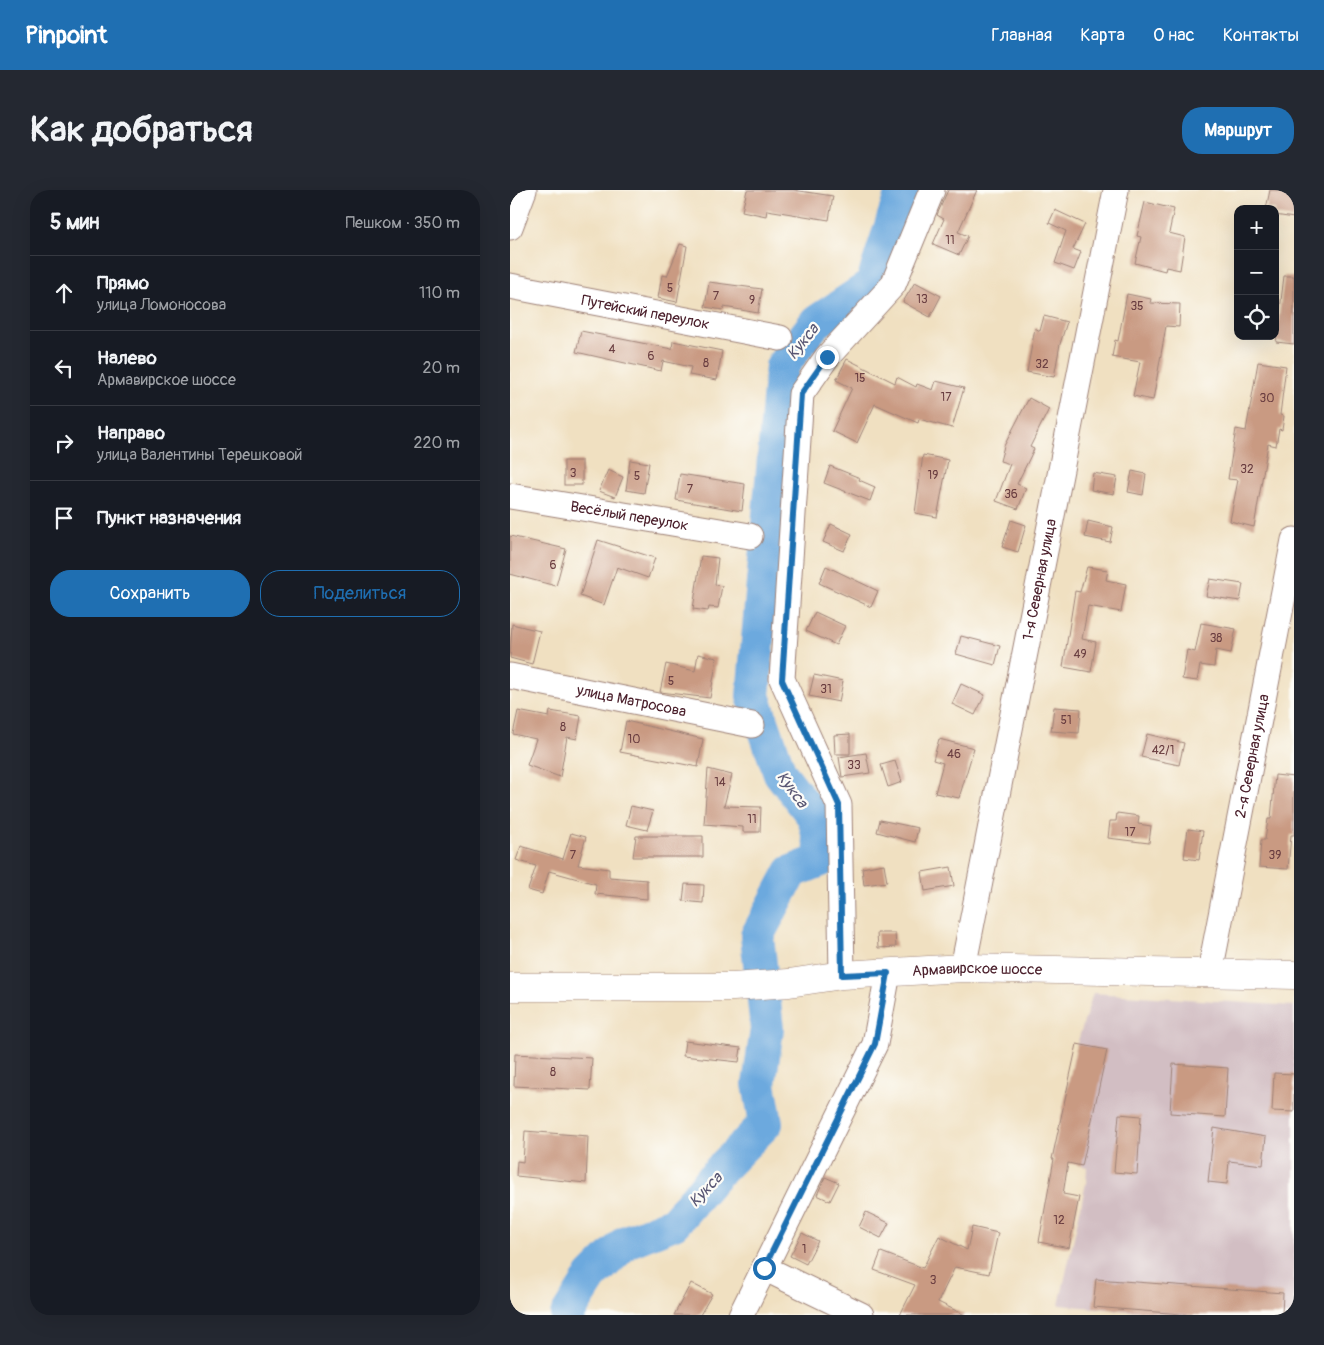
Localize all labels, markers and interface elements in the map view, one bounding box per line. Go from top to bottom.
text: Pinpoint [25,21,107,50]
text: Главная [991,24,1052,47]
text: Карта [1080,24,1125,47]
text: О нас [1153,24,1195,47]
text: Контакты [1223,24,1299,47]
button: Маршрут [1182,107,1294,154]
text: Как добраться [30,108,253,152]
map controls [1234,205,1279,340]
button: + [1234,205,1279,250]
text: 5 мин [50,209,100,236]
text: Пешком · 350 m [345,213,460,233]
house number: 11 [945,233,955,248]
button: − [1234,250,1279,295]
text: Прямо [97,271,149,295]
icon: ahead [50,279,78,307]
house number: 5 [667,281,673,296]
text: 110 m [419,283,460,303]
house number: 7 [713,289,720,304]
street label: Путейский переулок [580,291,711,334]
house number: 13 [916,292,928,307]
house number: 9 [749,293,755,308]
text: улица Ломоносова [97,295,226,315]
button: locate [1234,295,1279,340]
house number: 35 [1130,299,1144,314]
water label: Кукса [782,319,824,363]
house number: 4 [609,342,616,357]
text: Налево [97,346,157,370]
route end [816,346,839,369]
house number: 6 [648,349,655,364]
icon: left [50,354,78,382]
house number: 8 [703,356,709,371]
house number: 32 [1035,357,1049,372]
text: 20 m [422,358,460,378]
text: Армавирское шоссе [97,370,236,390]
house number: 15 [854,371,866,386]
house number: 17 [940,390,952,405]
house number: 30 [1260,391,1274,406]
text: Направо [97,421,165,445]
icon: right [50,429,78,457]
text: 220 m [414,433,460,453]
text: улица Валентины Терешковой [97,445,303,465]
house number: 32 [1240,462,1254,477]
house number: 3 [570,466,577,481]
house number: 19 [928,468,938,483]
house number: 5 [634,469,640,484]
house number: 7 [687,482,694,497]
house number: 36 [1004,487,1018,502]
street label: Весёлый переулок [569,497,690,536]
icon: arrive [50,504,78,532]
text: Пункт назначения [97,506,241,530]
street label: 1-я Северная улица [1019,517,1061,642]
house number: 6 [550,558,557,573]
button: Сохранить [50,570,250,617]
button: Поделиться [260,570,460,617]
house number: 38 [1210,631,1222,646]
house number: 49 [1073,647,1087,662]
house number: 5 [668,674,674,689]
street label: улица Матросова [574,681,688,721]
house number: 31 [820,682,832,697]
street label: 2-я Северная улица [1231,693,1274,820]
house number: 51 [1060,713,1072,728]
house number: 8 [560,720,566,735]
house number: 10 [628,732,640,747]
house number: 42/1 [1152,743,1174,758]
house number: 46 [947,747,961,762]
house number: 33 [847,758,861,773]
water label: Кукса [772,768,813,813]
house number: 14 [714,775,726,790]
house number: 11 [747,812,757,827]
house number: 17 [1124,825,1136,840]
house number: 7 [570,848,577,863]
house number: 39 [1269,848,1281,863]
street label: Армавирское шоссе [911,959,1043,981]
house number: 8 [550,1065,556,1080]
water label: Кукса [685,1167,728,1211]
house number: 12 [1053,1213,1065,1228]
house number: 1 [802,1242,806,1257]
route start [753,1257,776,1280]
house number: 3 [930,1273,937,1288]

